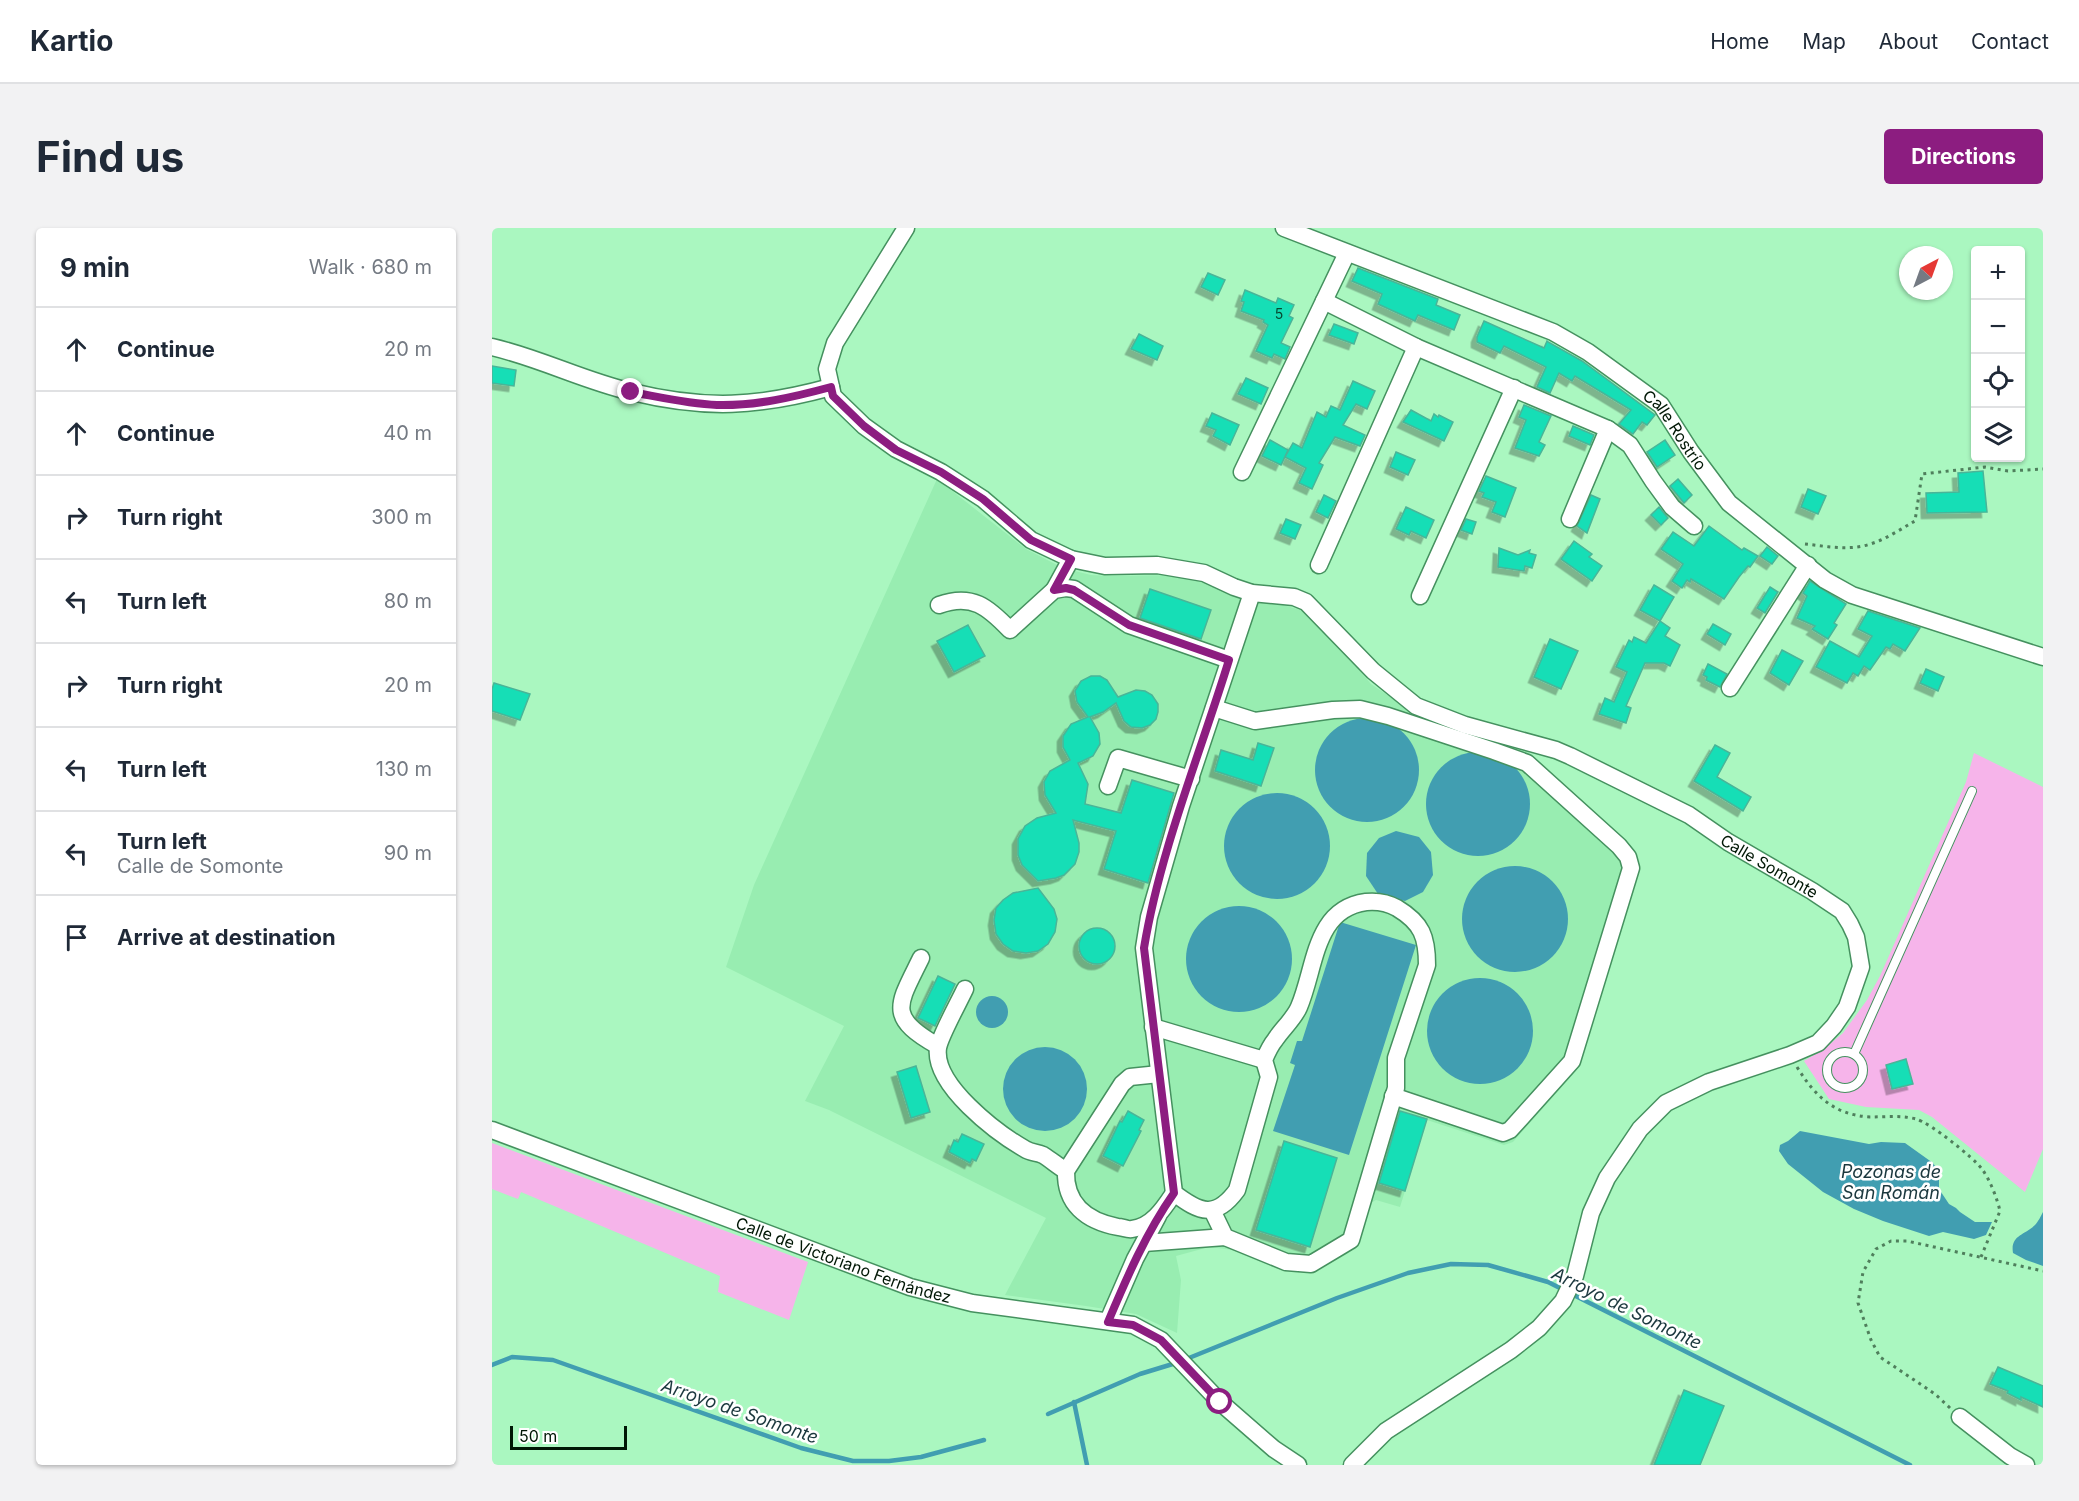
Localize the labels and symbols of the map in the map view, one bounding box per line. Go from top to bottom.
north arrow [1899,246,1953,300]
house number: 5 [1275,305,1283,322]
route end [617,378,643,404]
street label: Calle Rostrío [1639,385,1711,474]
street label: Calle Somonte [1717,830,1822,902]
water label: Pozonas de San Román [1841,1161,1941,1203]
street label: Calle de Victoriano Fernández [733,1213,953,1307]
water label: Arroyo de Somonte [1548,1262,1705,1353]
water label: Arroyo de Somonte [658,1374,821,1448]
route start [1206,1388,1232,1414]
scale bar [510,1423,627,1450]

